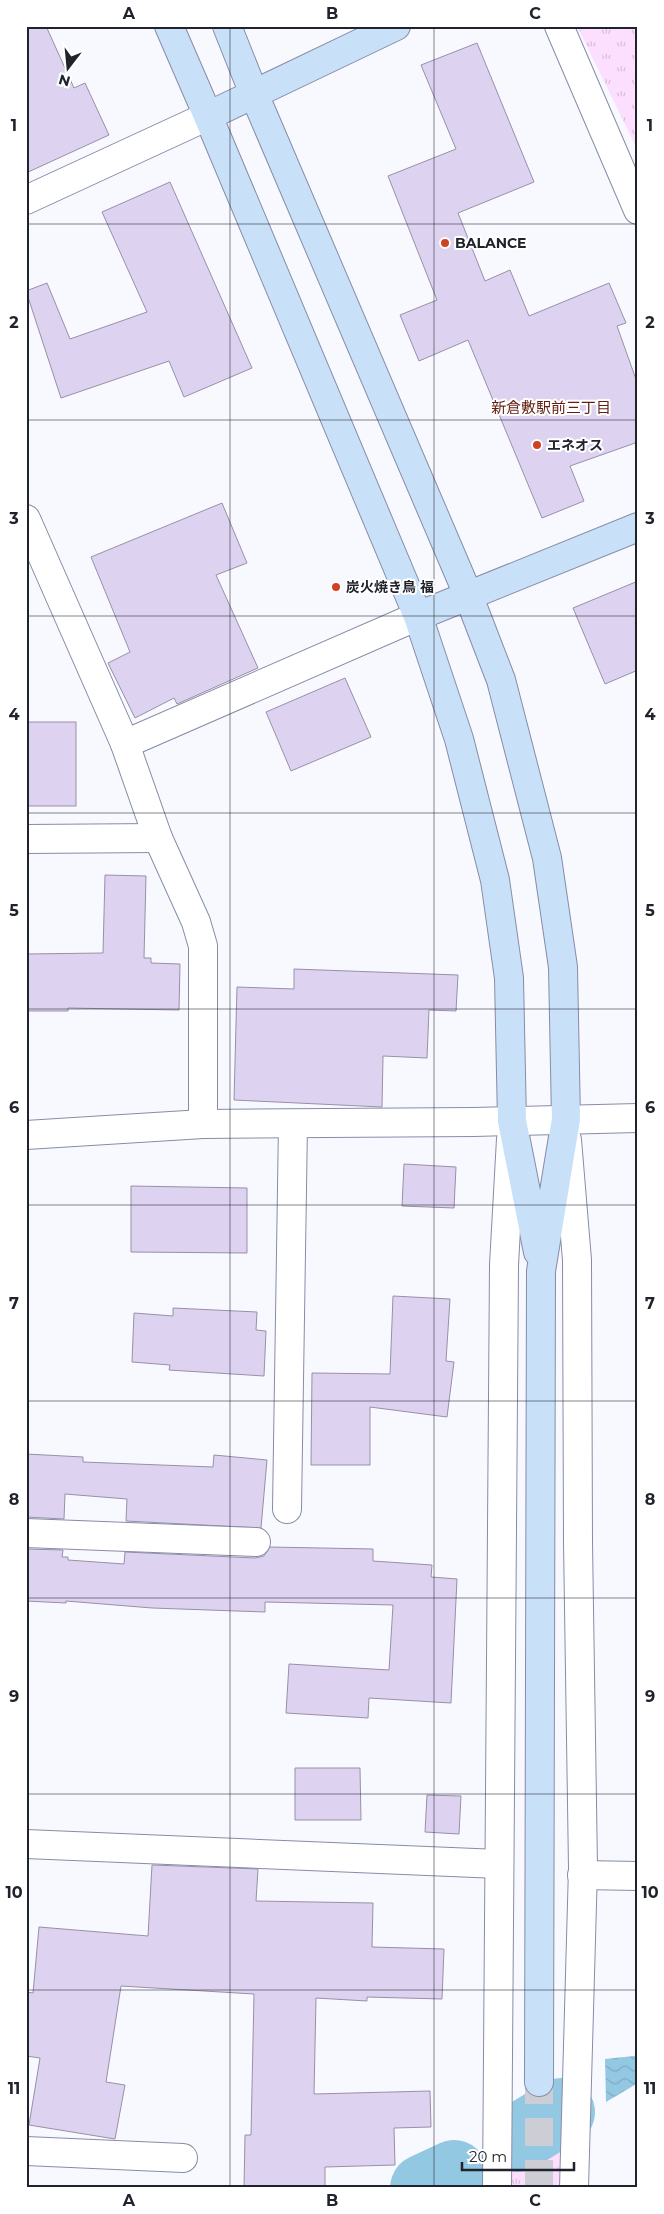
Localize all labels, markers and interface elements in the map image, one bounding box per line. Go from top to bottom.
text: A [122,4,136,23]
text: B [326,4,338,23]
text: C [529,4,541,23]
north arrow [42,42,92,92]
text: N [56,70,72,91]
text: 1 [11,116,17,135]
text: 1 [647,116,653,135]
place label: BALANCE [455,234,527,252]
marker: BALANCE [439,237,451,249]
text: 2 [9,313,19,332]
text: 2 [645,313,655,332]
district label: 新倉敷駅前三丁目 [491,398,611,417]
place label: エネオス [547,436,603,454]
marker: エネオス [531,439,543,451]
text: 3 [8,509,19,528]
text: 3 [644,509,655,528]
place label: 炭火焼き鳥 福 [346,578,434,596]
marker: 炭火焼き鳥 福 [330,581,342,593]
text: 4 [8,705,20,724]
text: 4 [644,705,656,724]
text: 5 [9,901,19,920]
text: 5 [645,901,655,920]
text: 6 [9,1098,19,1117]
text: 6 [645,1098,655,1117]
text: 7 [9,1294,19,1313]
text: 7 [645,1294,655,1313]
text: 8 [9,1490,19,1509]
text: 8 [645,1490,655,1509]
text: 9 [9,1687,19,1706]
text: 9 [645,1687,655,1706]
text: 10 [5,1883,23,1902]
text: 10 [641,1883,659,1902]
text: 11 [8,2079,20,2098]
text: 11 [644,2079,656,2098]
scale bar [462,2139,574,2171]
text: 20 m [469,2147,507,2166]
text: A [122,2191,136,2210]
text: B [326,2191,338,2210]
text: C [529,2191,541,2210]

